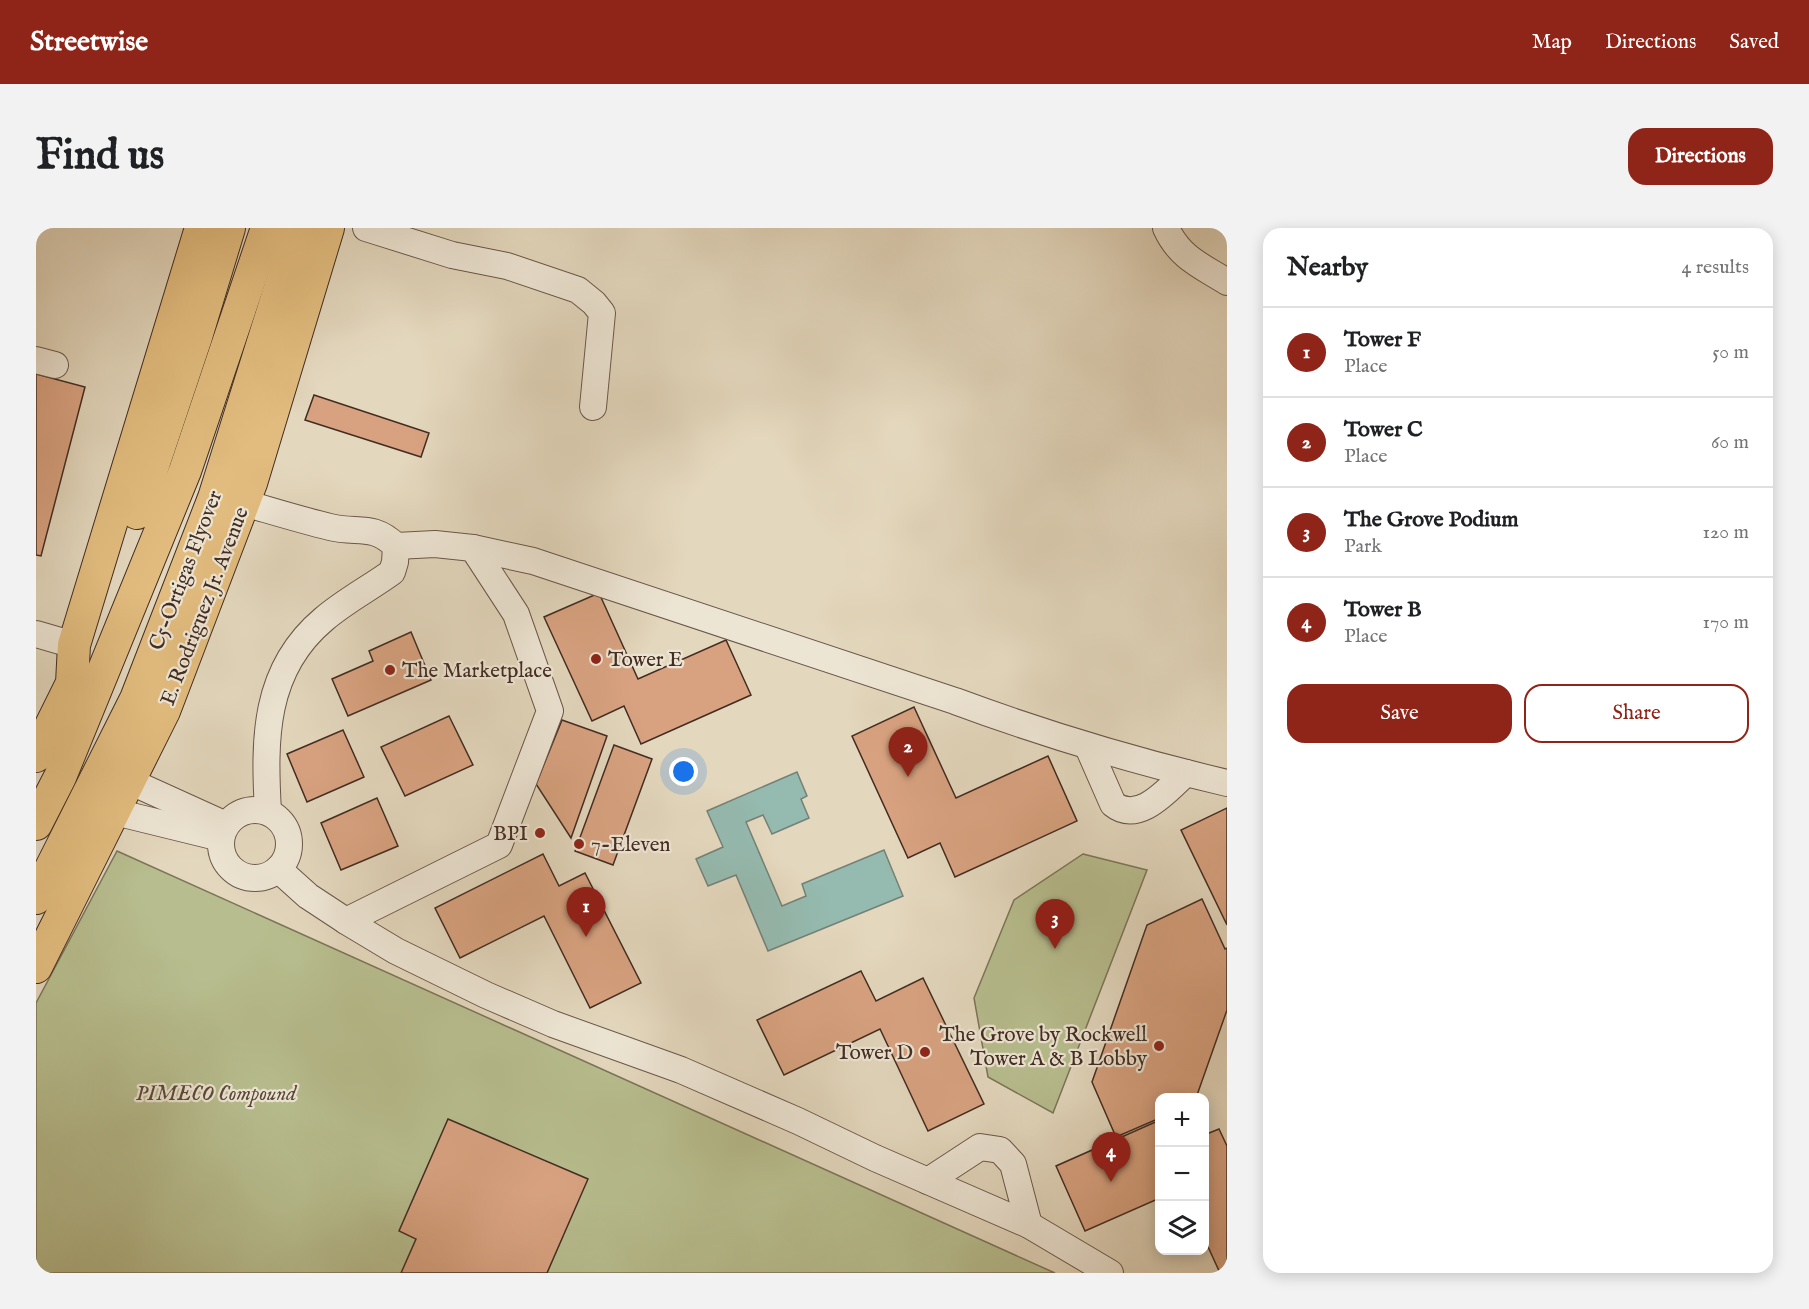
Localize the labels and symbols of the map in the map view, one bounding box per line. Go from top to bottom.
street label: C5-Ortigas Flyover [143,486,229,654]
street label: E. Rodriguez Jr. Avenue [155,503,256,710]
place label: Tower E [608,647,683,674]
marker: Tower E [589,652,603,666]
place label: The Marketplace [402,658,552,685]
marker: The Marketplace [383,663,397,677]
pin: 2 [888,728,928,777]
your location [669,757,698,786]
place label: BPI [493,821,528,848]
marker: BPI [533,826,547,840]
place label: 7-Eleven [591,832,670,859]
marker: 7-Eleven [572,837,586,851]
pin: 1 [566,888,606,937]
pin: 3 [1036,900,1074,949]
place label: The Grove by Rockwell Tower A & B Lobby [939,1022,1148,1073]
marker: The Grove by Rockwell Tower A & B Lobby [1152,1039,1166,1053]
place label: Tower D [836,1040,913,1067]
marker: Tower D [918,1045,932,1059]
park label: PIMECO Compound [136,1081,298,1108]
pin: 4 [1092,1132,1130,1182]

